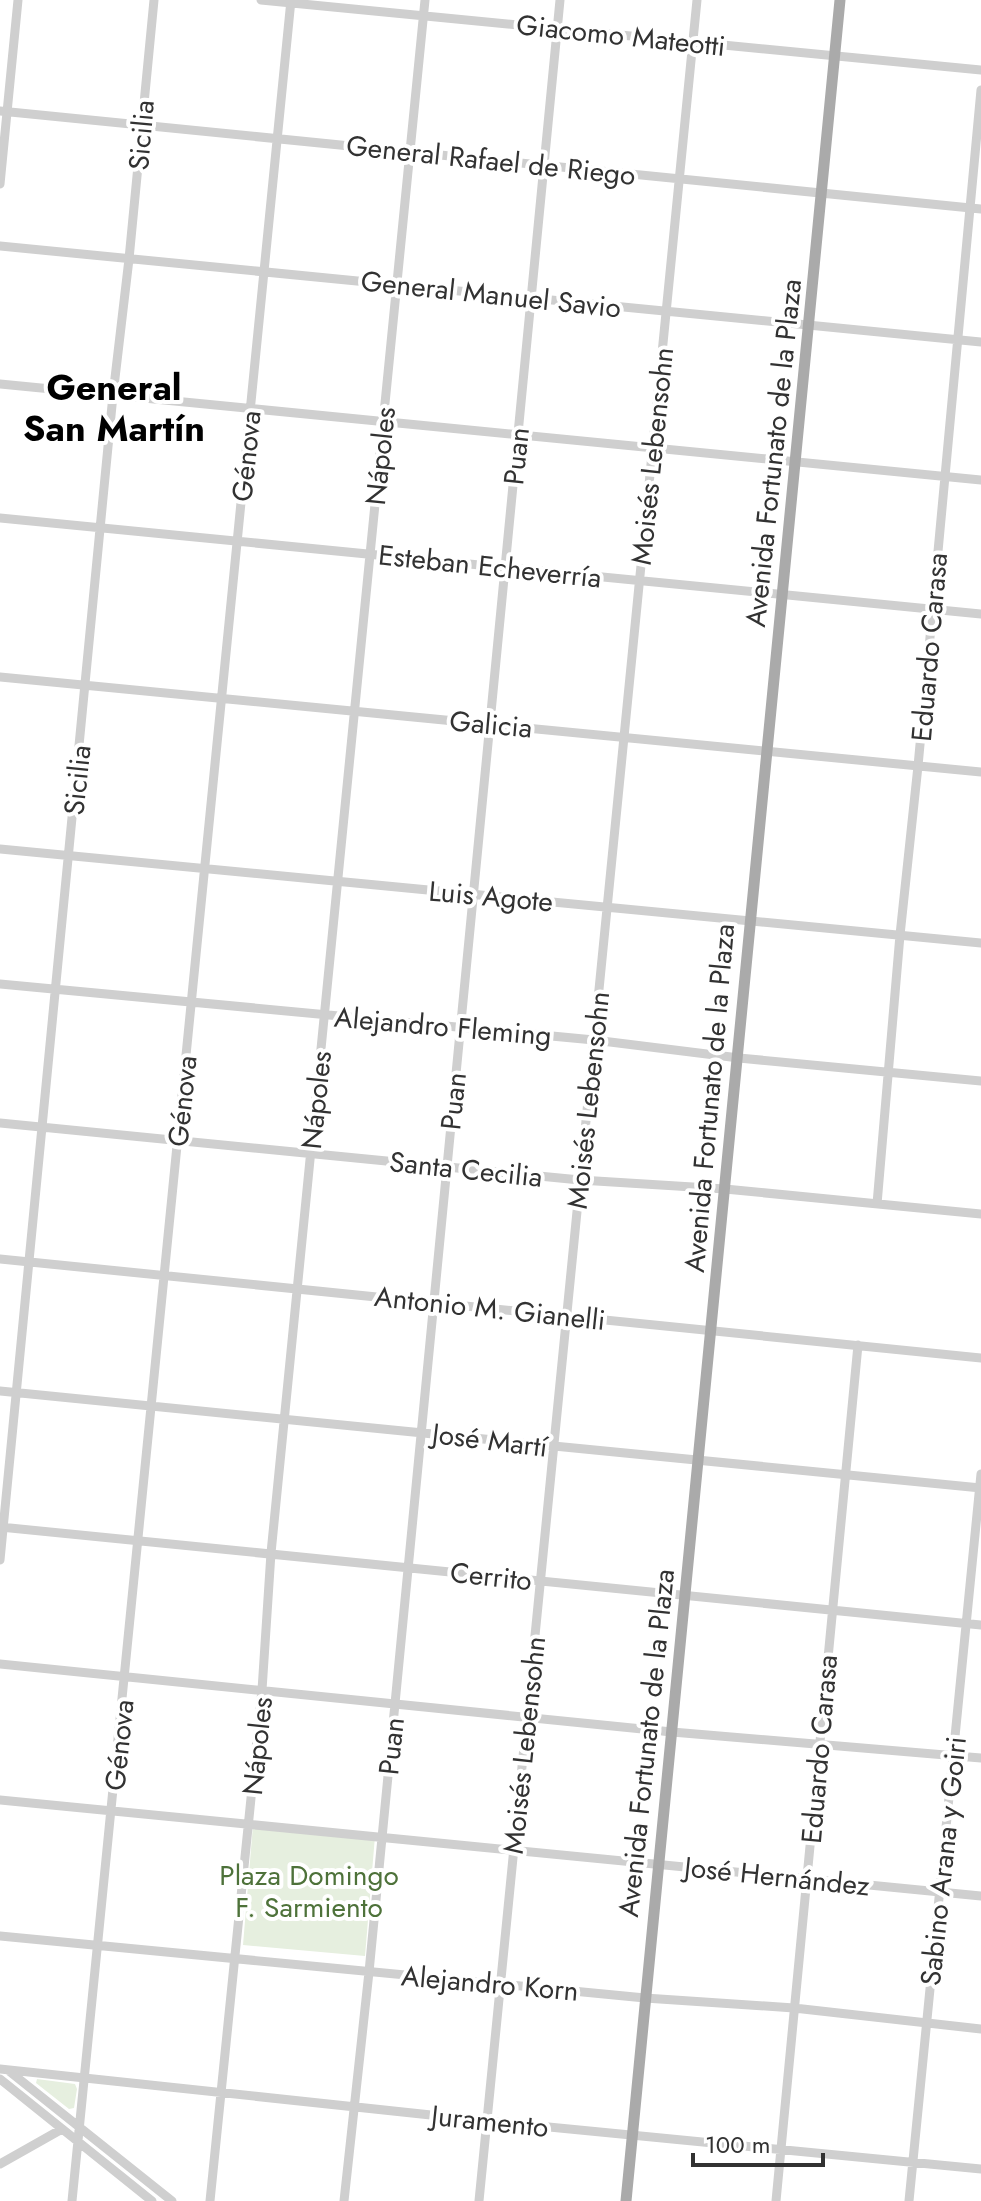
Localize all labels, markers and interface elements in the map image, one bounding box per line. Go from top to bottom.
street label: Giacomo Mateotti [514,4,727,67]
street label: Sicilia [118,98,165,172]
street label: General Rafael de Riego [344,125,638,196]
street label: General Manuel Savio [359,260,623,329]
street label: Avenida Fortunato de la Plaza [735,277,812,629]
street label: Moisés Lebensohn [621,345,684,567]
district label: General San Martín [23,361,205,454]
street label: Nápoles [355,405,406,507]
street label: Génova [221,408,272,504]
street label: Puan [493,425,540,487]
street label: Esteban Echeverría [376,534,604,599]
street label: Eduardo Carasa [901,551,958,743]
street label: Galicia [448,700,534,749]
street label: Sicilia [53,743,102,817]
street label: Luis Agote [427,871,555,922]
street label: Avenida Fortunato de la Plaza [674,922,745,1274]
street label: Moisés Lebensohn [557,989,620,1211]
street label: Alejandro Fleming [333,997,553,1056]
street label: Nápoles [291,1049,342,1151]
street label: Génova [157,1053,208,1149]
street label: Puan [430,1070,477,1132]
street label: Santa Cecilia [387,1141,544,1198]
street label: Antonio M. Gianelli [372,1276,607,1341]
street label: José Martí [426,1413,552,1468]
street label: Cerrito [448,1552,534,1601]
street label: Avenida Fortunato de la Plaza [608,1567,685,1919]
street label: Moisés Lebensohn [493,1634,556,1856]
street label: Eduardo Carasa [791,1653,848,1845]
street label: Nápoles [232,1695,283,1797]
street label: Génova [94,1697,145,1793]
street label: Puan [368,1715,415,1777]
street label: Sabino Arana y Goiri [910,1734,977,1988]
street label: José Hernández [678,1846,872,1907]
park label: Plaza Domingo F. Sarmiento [219,1855,399,1928]
street label: Alejandro Korn [400,1955,580,2012]
street label: Juramento [425,2095,551,2148]
scale bar [693,2117,823,2167]
text: 100 m [705,2127,771,2162]

